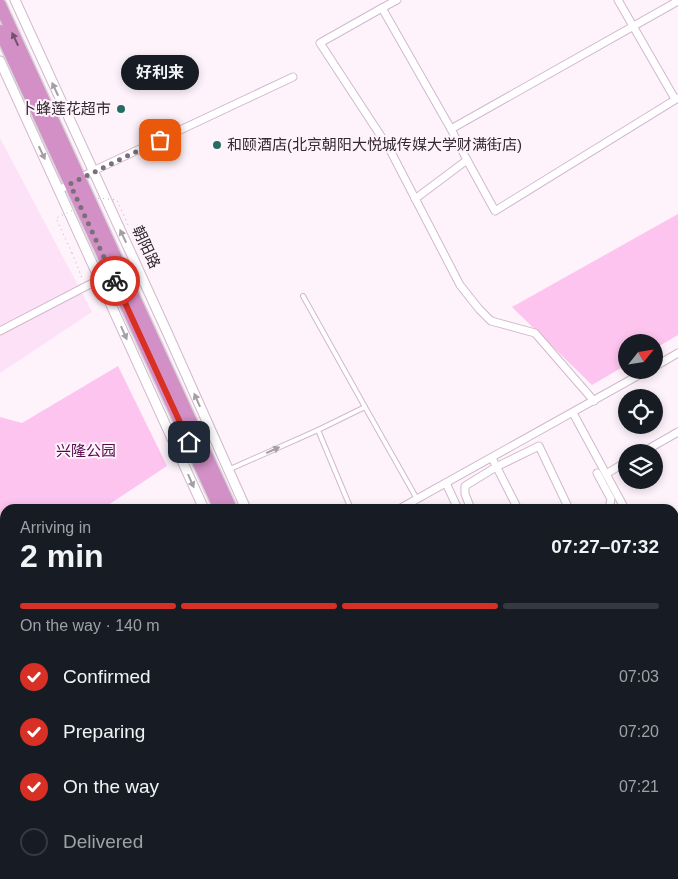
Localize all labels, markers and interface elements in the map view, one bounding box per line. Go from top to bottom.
one-way arrow [11,32,19,46]
callout: 好利来 [121,55,199,90]
text: 好利来 [136,64,184,81]
one-way arrow [51,82,59,96]
place label: 卜蜂莲花超市 [21,100,111,117]
marker: 卜蜂莲花超市 [115,103,127,115]
pin [139,119,181,161]
icon: bag [146,126,174,154]
place label: 和颐酒店(北京朝阳大悦城传媒大学财满街店) [227,136,522,153]
marker: 和颐酒店(北京朝阳大悦城传媒大学财满街店) [211,139,223,151]
one-way arrow [39,146,47,160]
street label: 朝阳路 [129,223,164,271]
one-way arrow [119,229,127,243]
courier [90,256,140,306]
icon: bike [101,267,129,295]
one-way arrow [121,326,129,340]
north arrow [618,334,662,379]
map controls [618,334,663,489]
button: locate [618,389,663,434]
one-way arrow [193,393,201,407]
pin [168,421,210,463]
icon: home [175,428,203,456]
park label: 兴隆公园 [56,442,116,459]
button: layers [618,444,663,489]
one-way arrow [266,446,280,454]
one-way arrow [188,474,196,488]
text: Arriving in [20,519,91,536]
text: 07:27–07:32 [551,536,659,557]
text: 2 min [20,538,104,574]
text: On the way · 140 m [20,617,160,634]
icon: check [20,663,48,691]
text: Confirmed [63,666,151,687]
text: 07:03 [619,668,659,685]
icon: check [20,718,48,746]
text: Preparing [63,721,145,742]
text: 07:20 [619,723,659,740]
icon: check [20,773,48,801]
text: On the way [63,776,159,797]
text: 07:21 [619,778,659,795]
text: Delivered [63,831,143,852]

